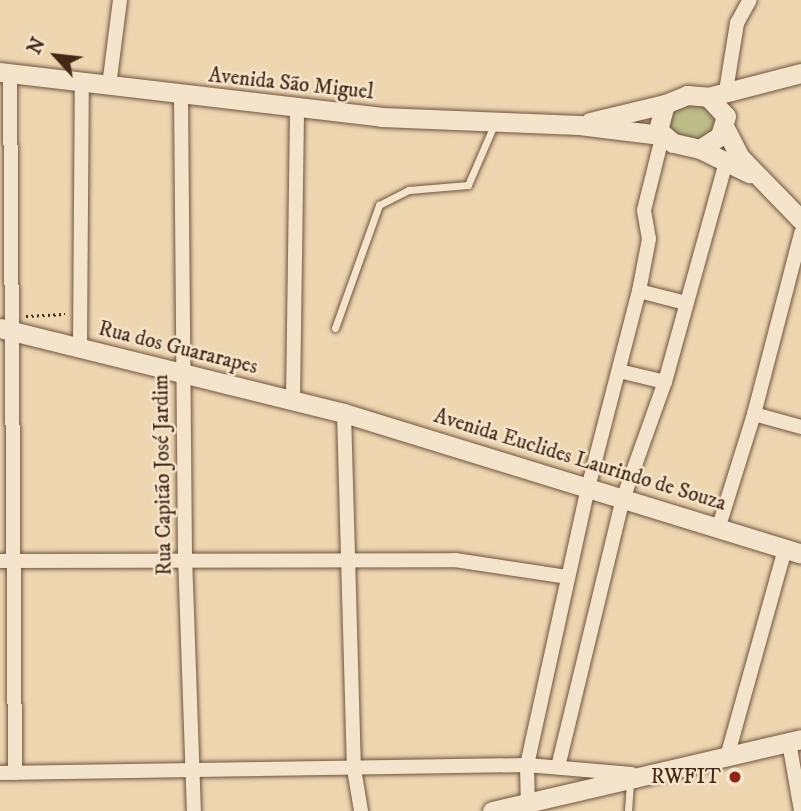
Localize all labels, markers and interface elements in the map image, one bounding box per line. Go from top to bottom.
north arrow [21,21,91,91]
text: N [23,34,51,58]
street label: Avenida São Miguel [207,63,375,105]
street label: Rua dos Guararapes [96,316,260,380]
street label: Rua Capitão José Jardim [149,374,177,576]
street label: Avenida Euclides Laurindo de Souza [431,403,729,517]
place label: RWFIT [651,764,721,790]
marker: RWFIT [727,769,743,785]

